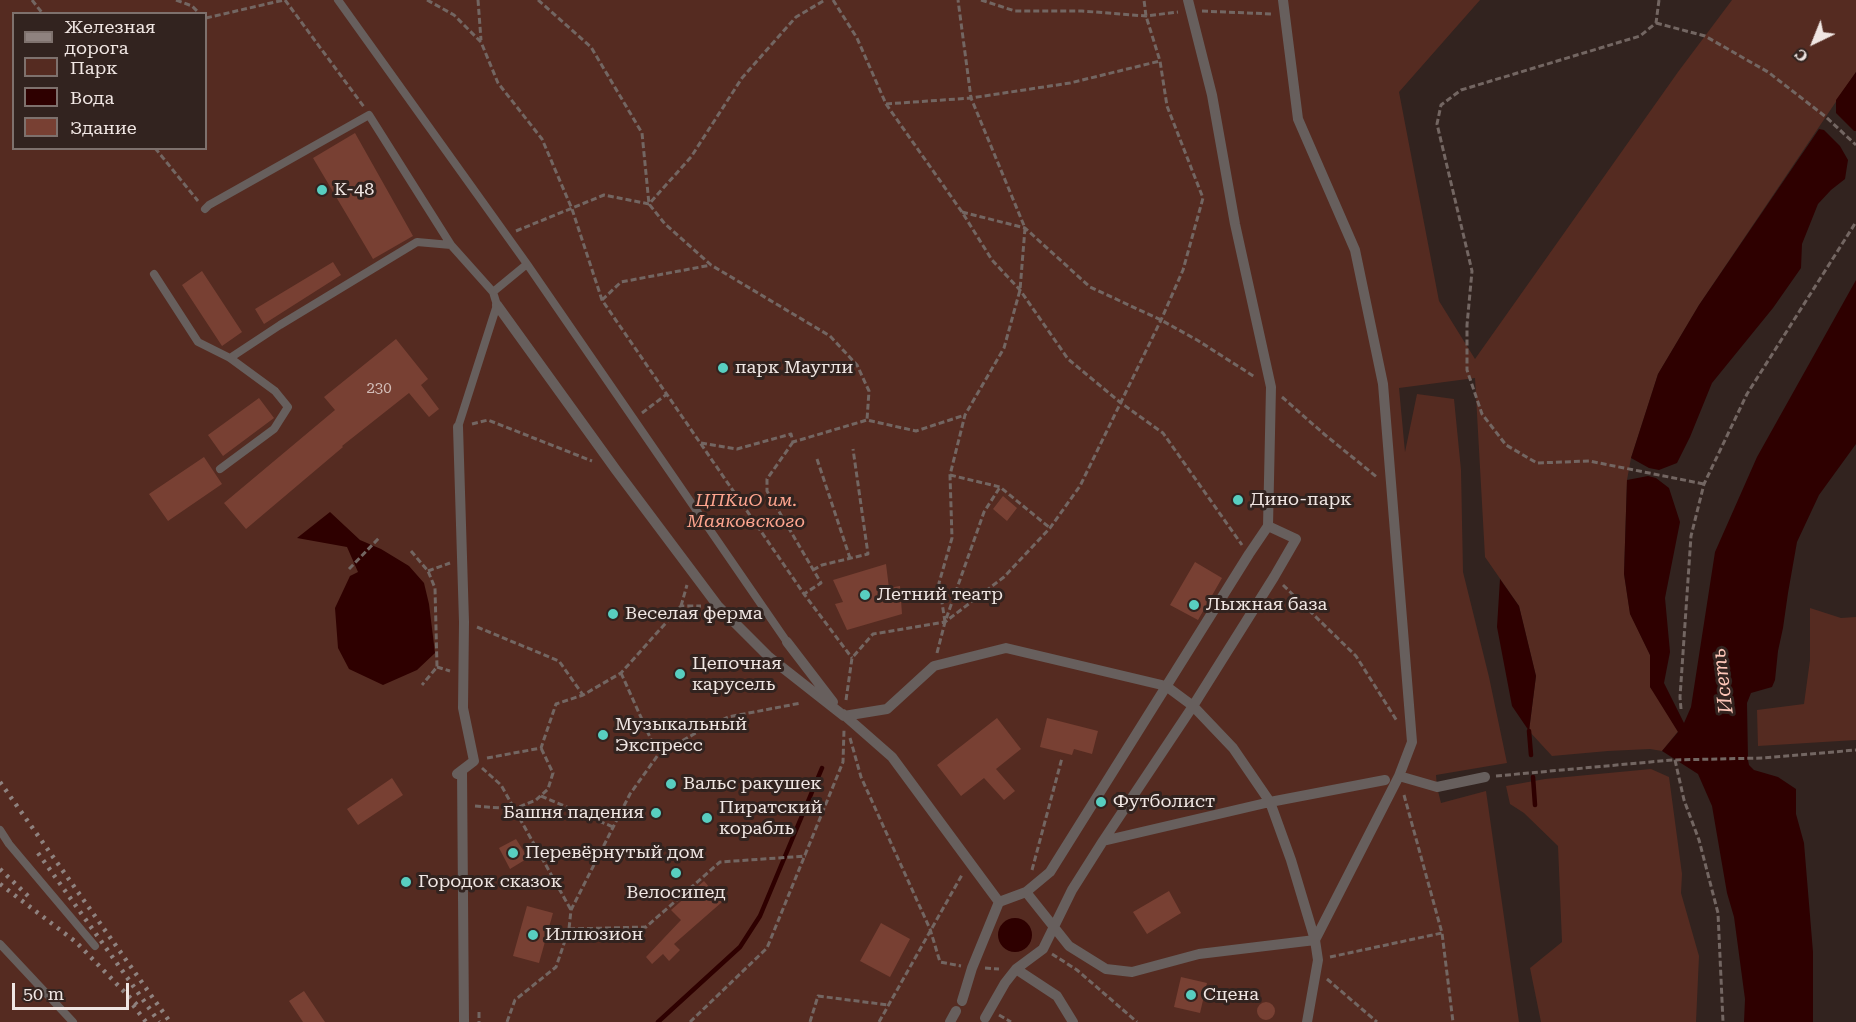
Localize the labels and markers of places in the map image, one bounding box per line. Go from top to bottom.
place label: К-48 [334,179,374,201]
marker: К-48 [315,183,329,197]
place label: парк Маугли [735,357,853,379]
marker: парк Маугли [716,361,730,375]
place label: Дино-парк [1250,489,1352,511]
marker: Дино-парк [1231,493,1245,507]
place label: Летний театр [877,584,1003,606]
marker: Летний театр [858,588,872,602]
place label: Лыжная база [1206,594,1327,616]
marker: Лыжная база [1187,598,1201,612]
place label: Веселая ферма [625,603,763,625]
marker: Веселая ферма [606,607,620,621]
place label: Цепочная карусель [692,653,782,696]
marker: Цепочная карусель [673,667,687,681]
place label: Музыкальный Экспресс [615,714,747,756]
marker: Музыкальный Экспресс [596,728,610,742]
place label: Вальс ракушек [683,773,822,795]
marker: Вальс ракушек [664,777,678,791]
place label: Футболист [1113,791,1215,813]
marker: Футболист [1094,795,1108,809]
place label: Пиратский корабль [719,797,823,840]
place label: Башня падения [503,802,644,824]
marker: Башня падения [649,806,663,820]
marker: Пиратский корабль [700,811,714,825]
place label: Перевёрнутый дом [525,842,704,864]
marker: Перевёрнутый дом [506,846,520,860]
marker: Велосипед [669,866,683,880]
place label: Городок сказок [418,871,562,893]
marker: Городок сказок [399,875,413,889]
place label: Велосипед [626,882,726,904]
place label: Иллюзион [545,924,643,946]
marker: Иллюзион [526,928,540,942]
place label: Сцена [1203,984,1259,1006]
marker: Сцена [1184,988,1198,1002]

